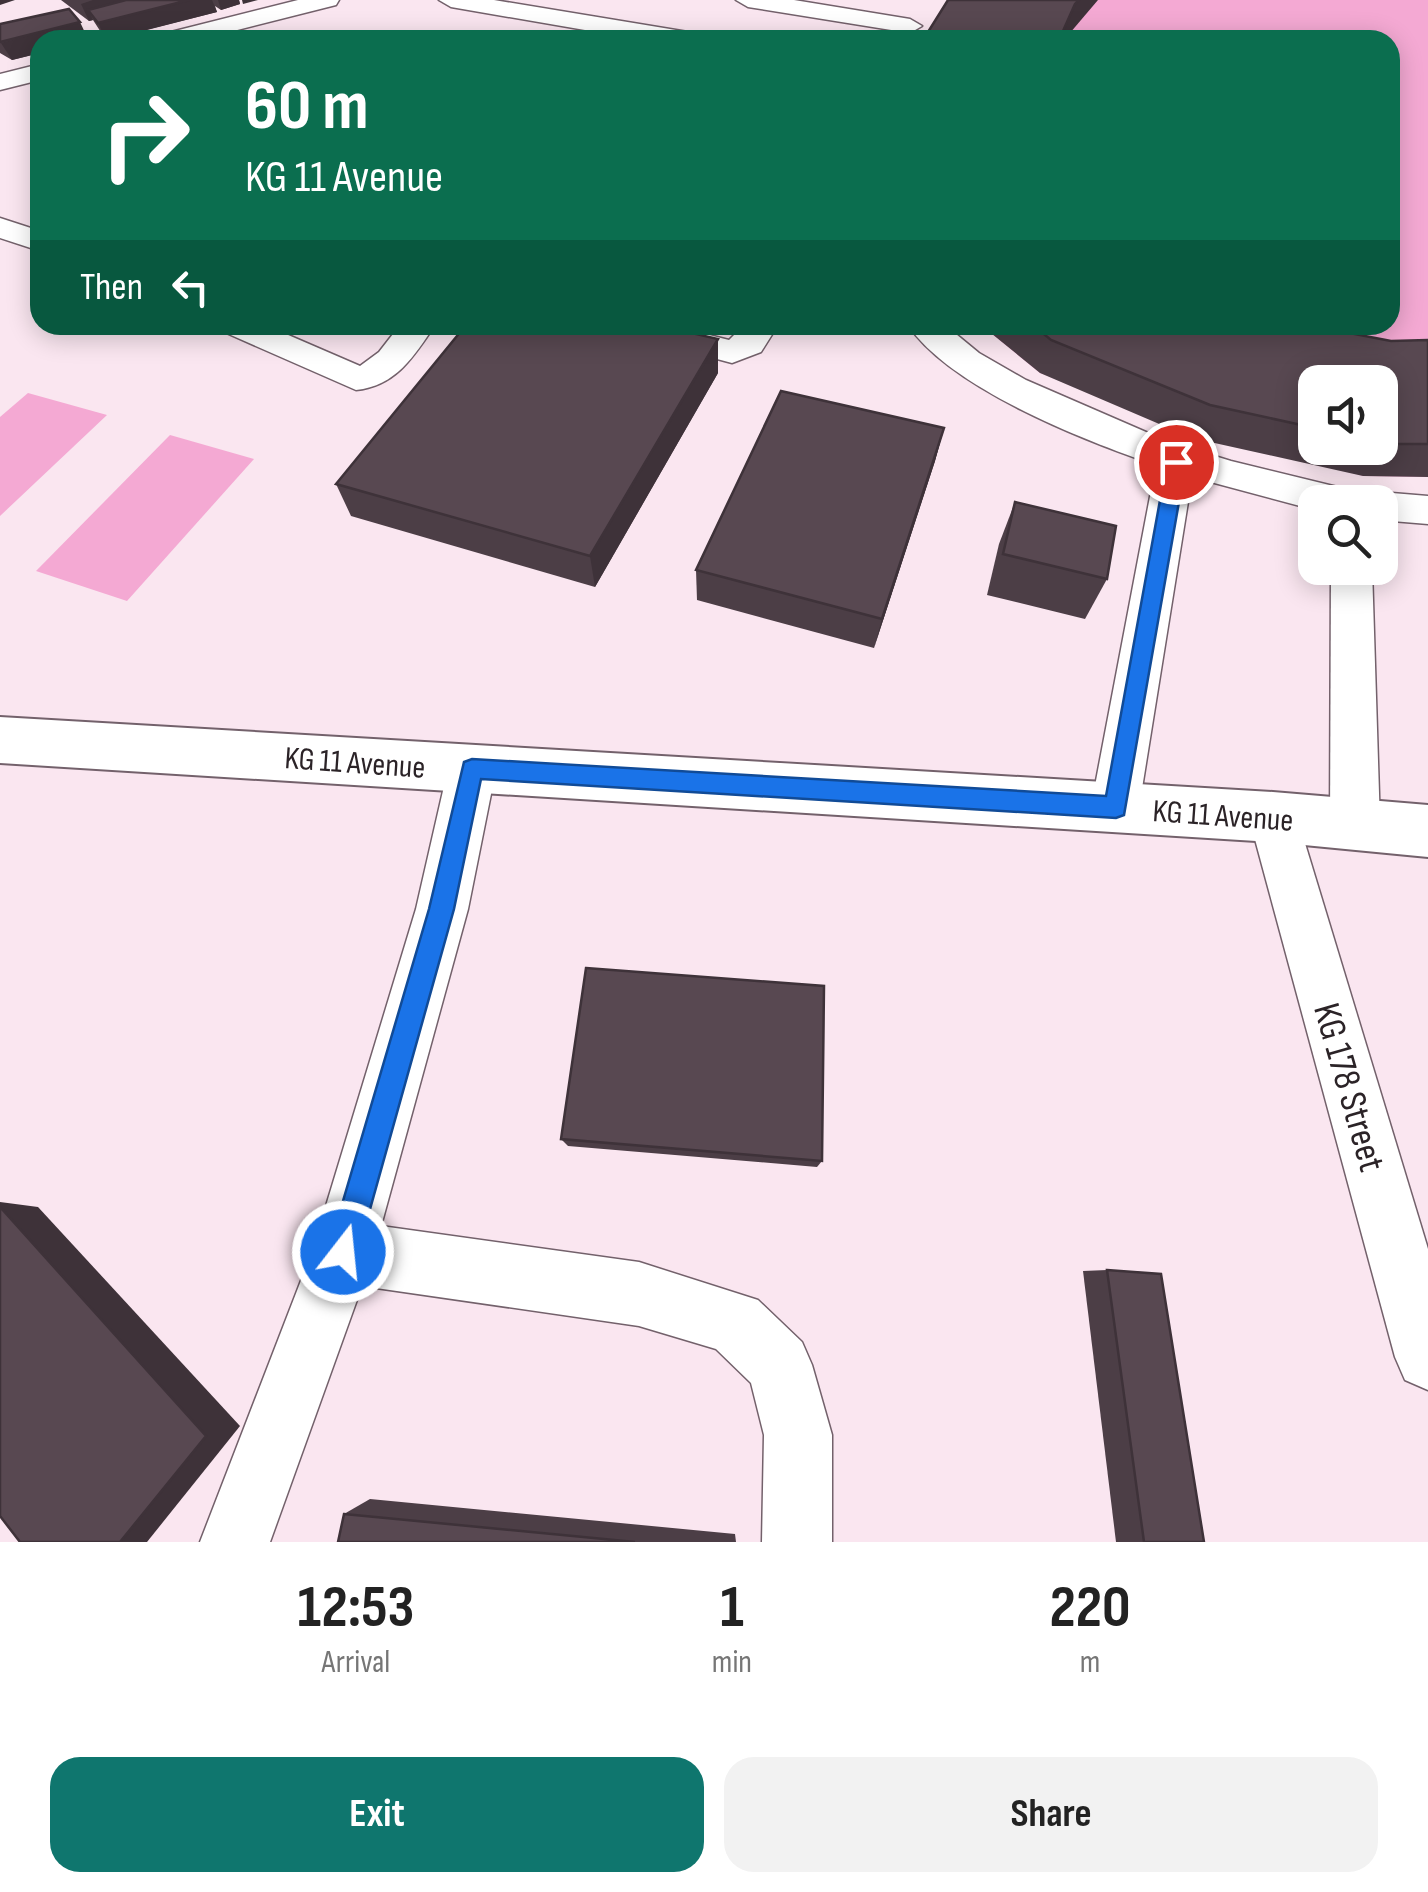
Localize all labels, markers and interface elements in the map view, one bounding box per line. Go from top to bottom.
text: 60 m [245,65,369,149]
icon: right [80,70,210,200]
text: KG 11 Avenue [245,150,443,205]
icon: left [163,260,218,315]
text: Then [80,265,143,310]
map controls [1298,365,1398,585]
button: sound [1298,365,1398,465]
pin [1134,420,1219,505]
icon: arrive [1149,435,1204,490]
button: search [1298,485,1398,585]
street label: KG 11 Avenue [283,739,427,788]
street label: KG 11 Avenue [1151,792,1295,841]
street label: KG 178 Street [1303,998,1394,1177]
position arrow [291,1200,395,1304]
text: 12:53 [297,1572,414,1644]
text: 1 [720,1572,744,1644]
text: 220 [1049,1572,1131,1644]
text: Arrival [322,1643,390,1682]
text: min [712,1643,752,1682]
text: m [1080,1643,1100,1682]
button: Exit [50,1757,704,1872]
button: Share [724,1757,1378,1872]

